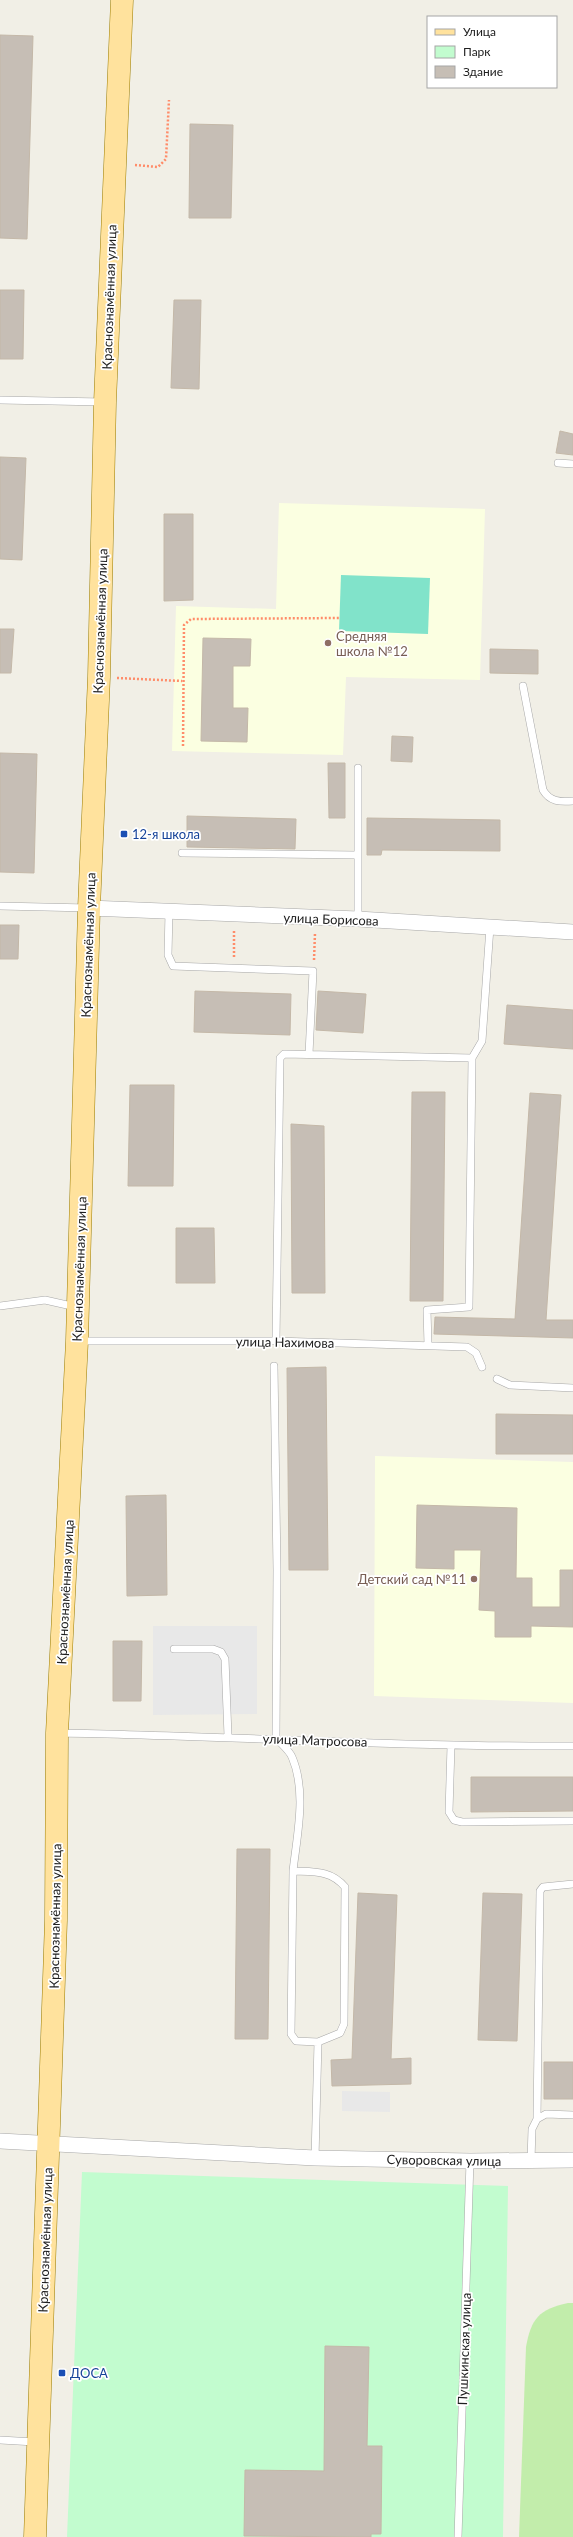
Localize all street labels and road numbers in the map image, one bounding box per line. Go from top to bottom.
street label: Краснознамённая улица [98,224,120,370]
street label: Краснознамённая улица [89,548,111,694]
street label: Краснознамённая улица [77,872,99,1018]
street label: улица Борисова [283,909,379,929]
street label: Краснознамённая улица [68,1196,90,1342]
street label: улица Нахимова [236,1333,334,1351]
street label: Краснознамённая улица [53,1519,77,1665]
street label: улица Матросова [262,1730,368,1750]
street label: Краснознамённая улица [46,1843,64,1989]
street label: Суворовская улица [386,2151,502,2169]
street label: Краснознамённая улица [34,2167,56,2313]
street label: Пушкинская улица [454,2292,474,2406]

